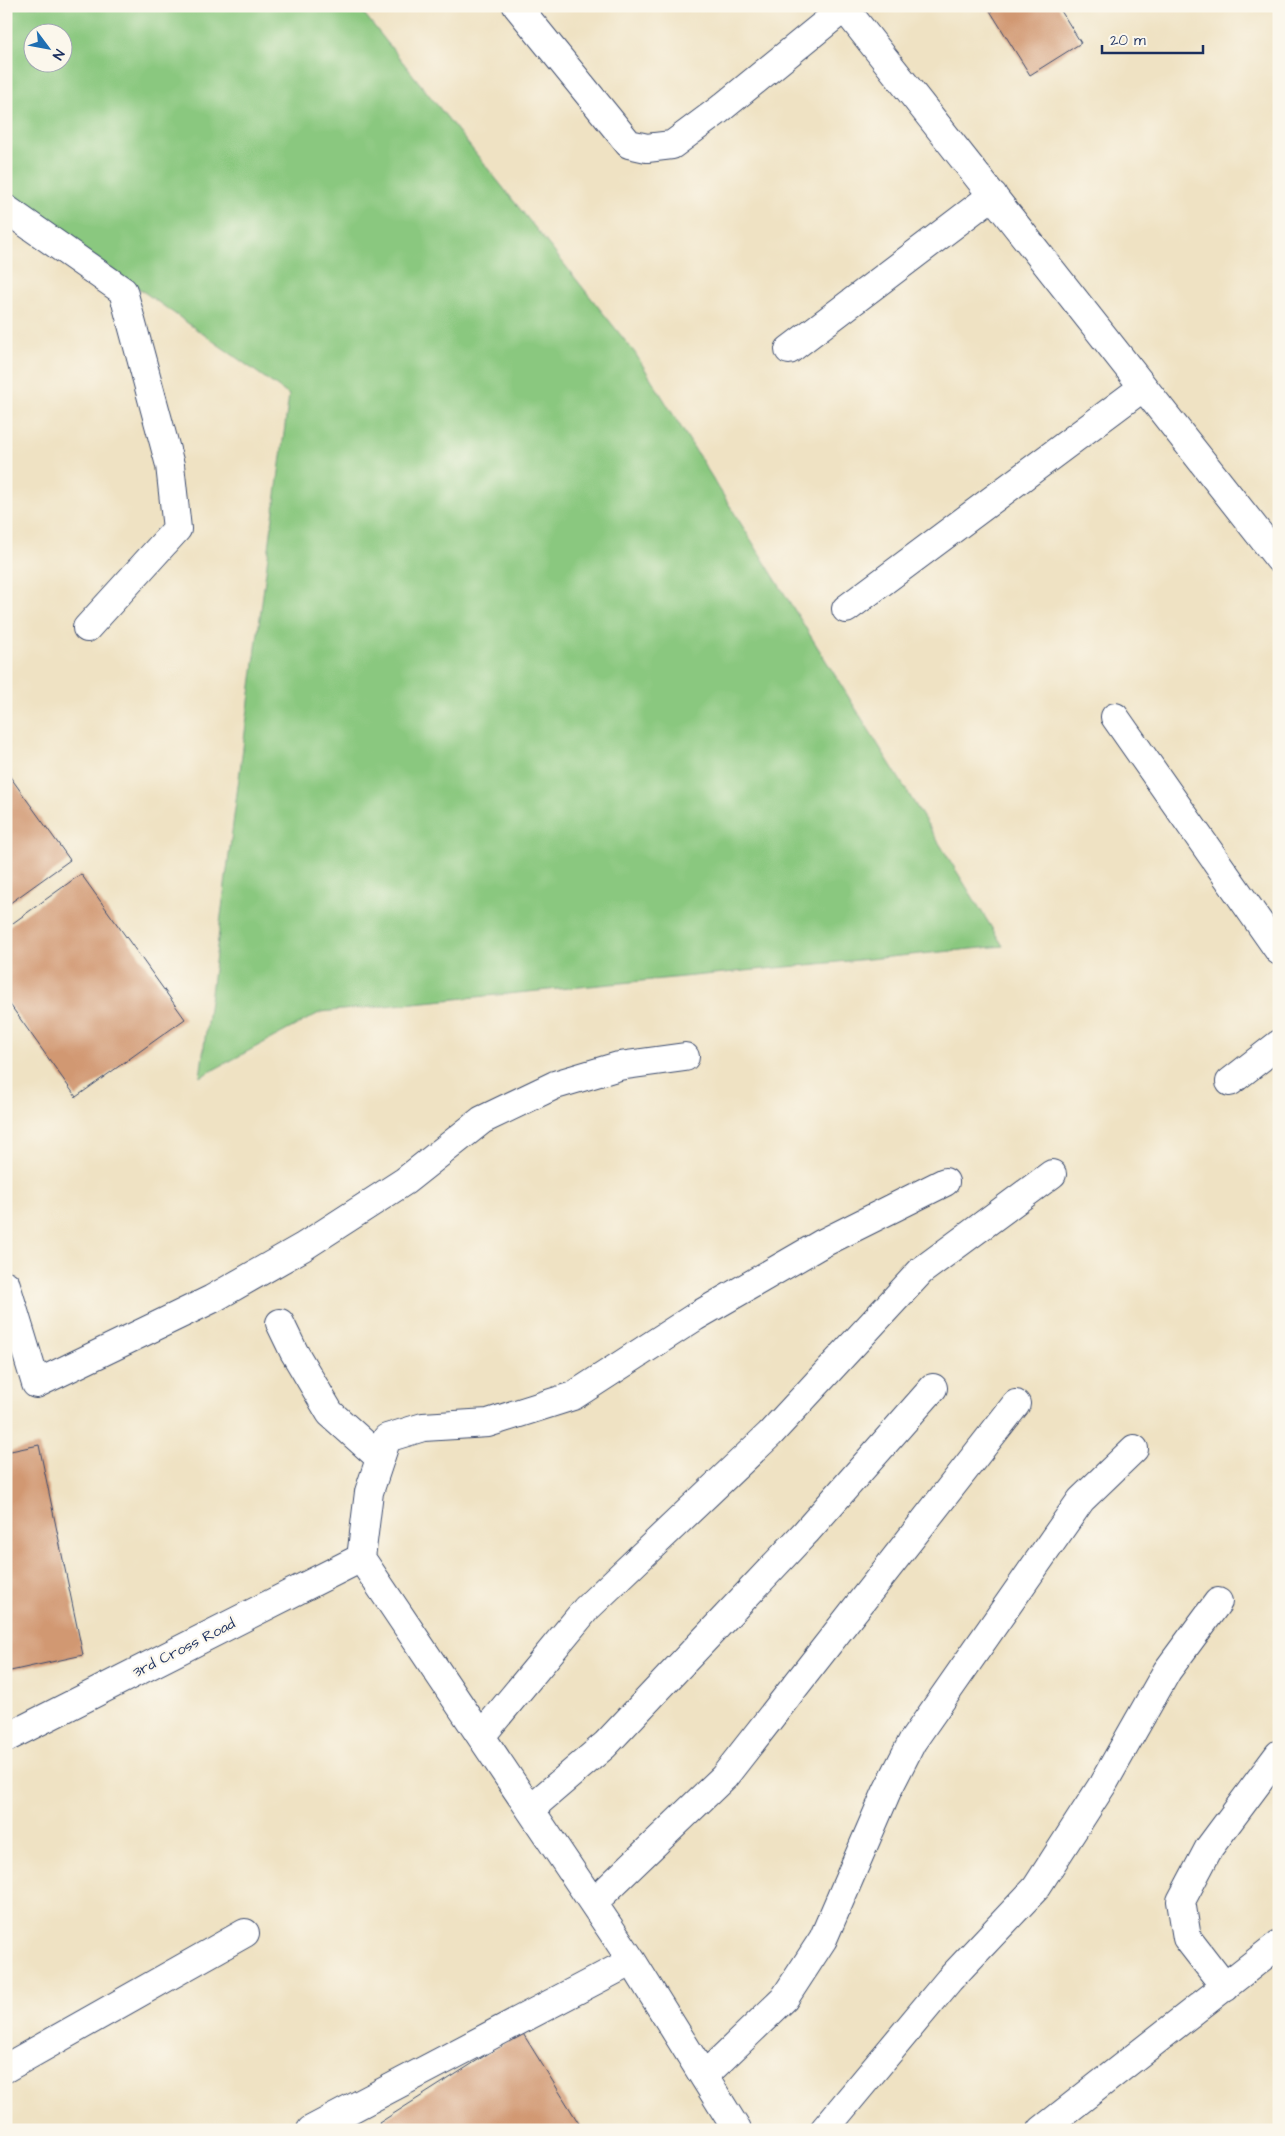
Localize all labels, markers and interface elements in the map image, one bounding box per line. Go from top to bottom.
north arrow [22,22,72,72]
scale bar [1102,22,1204,54]
text: 20 m [1110,30,1146,51]
text: N [47,45,69,64]
street label: 3rd Cross Road [129,1613,239,1683]

